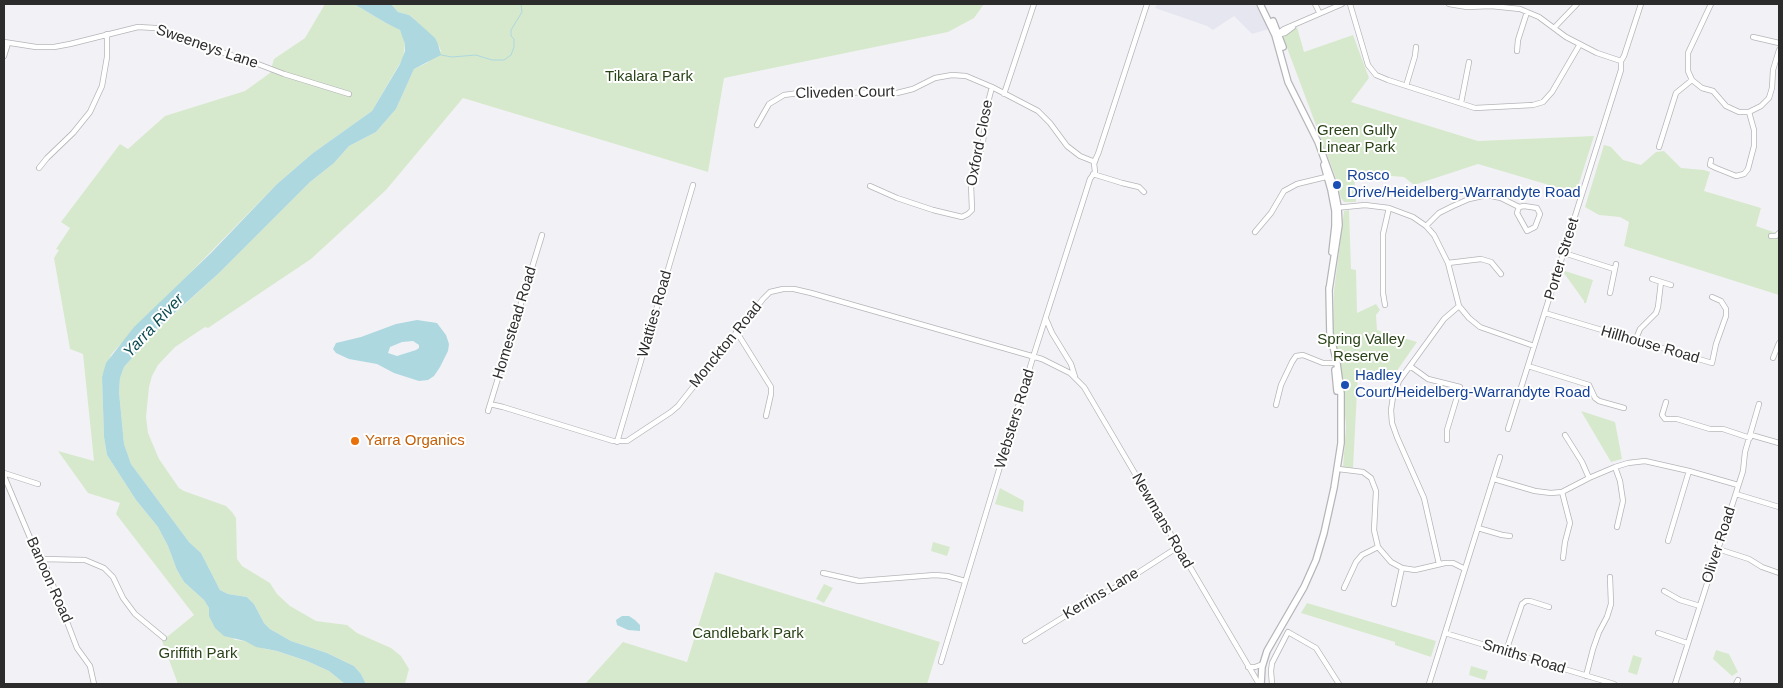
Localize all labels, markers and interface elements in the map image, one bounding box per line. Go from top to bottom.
street label: Sweeneys Lane [154,21,260,73]
park label: Tikalara Park [605,68,693,86]
street label: Cliveden Court [795,83,895,103]
street label: Oxford Close [963,98,997,188]
park label: Green Gully Linear Park [1317,122,1397,157]
place label: Rosco Drive/Heidelberg-Warrandyte Road [1347,167,1581,202]
marker: Rosco Drive/Heidelberg-Warrandyte Road [1331,179,1343,191]
street label: Porter Street [1541,216,1583,302]
street label: Homestead Road [489,265,541,381]
street label: Watties Road [634,269,676,359]
water label: Yarra River [120,290,188,362]
street label: Monckton Road [686,299,766,391]
street label: Hillhouse Road [1599,322,1701,368]
park label: Spring Valley Reserve [1317,331,1405,366]
street label: Websters Road [991,367,1039,471]
place label: Hadley Court/Heidelberg-Warrandyte Road [1355,367,1590,402]
marker: Hadley Court/Heidelberg-Warrandyte Road [1339,379,1351,391]
place label: Yarra Organics [365,432,465,450]
marker: Yarra Organics [349,435,361,447]
street label: Newmans Road [1128,470,1196,572]
street label: Oliver Road [1698,505,1740,585]
street label: Banoon Road [22,534,76,626]
street label: Kerrins Lane [1060,564,1142,624]
park label: Candlebark Park [692,625,804,643]
street label: Smiths Road [1480,636,1568,678]
park label: Griffith Park [159,645,237,663]

